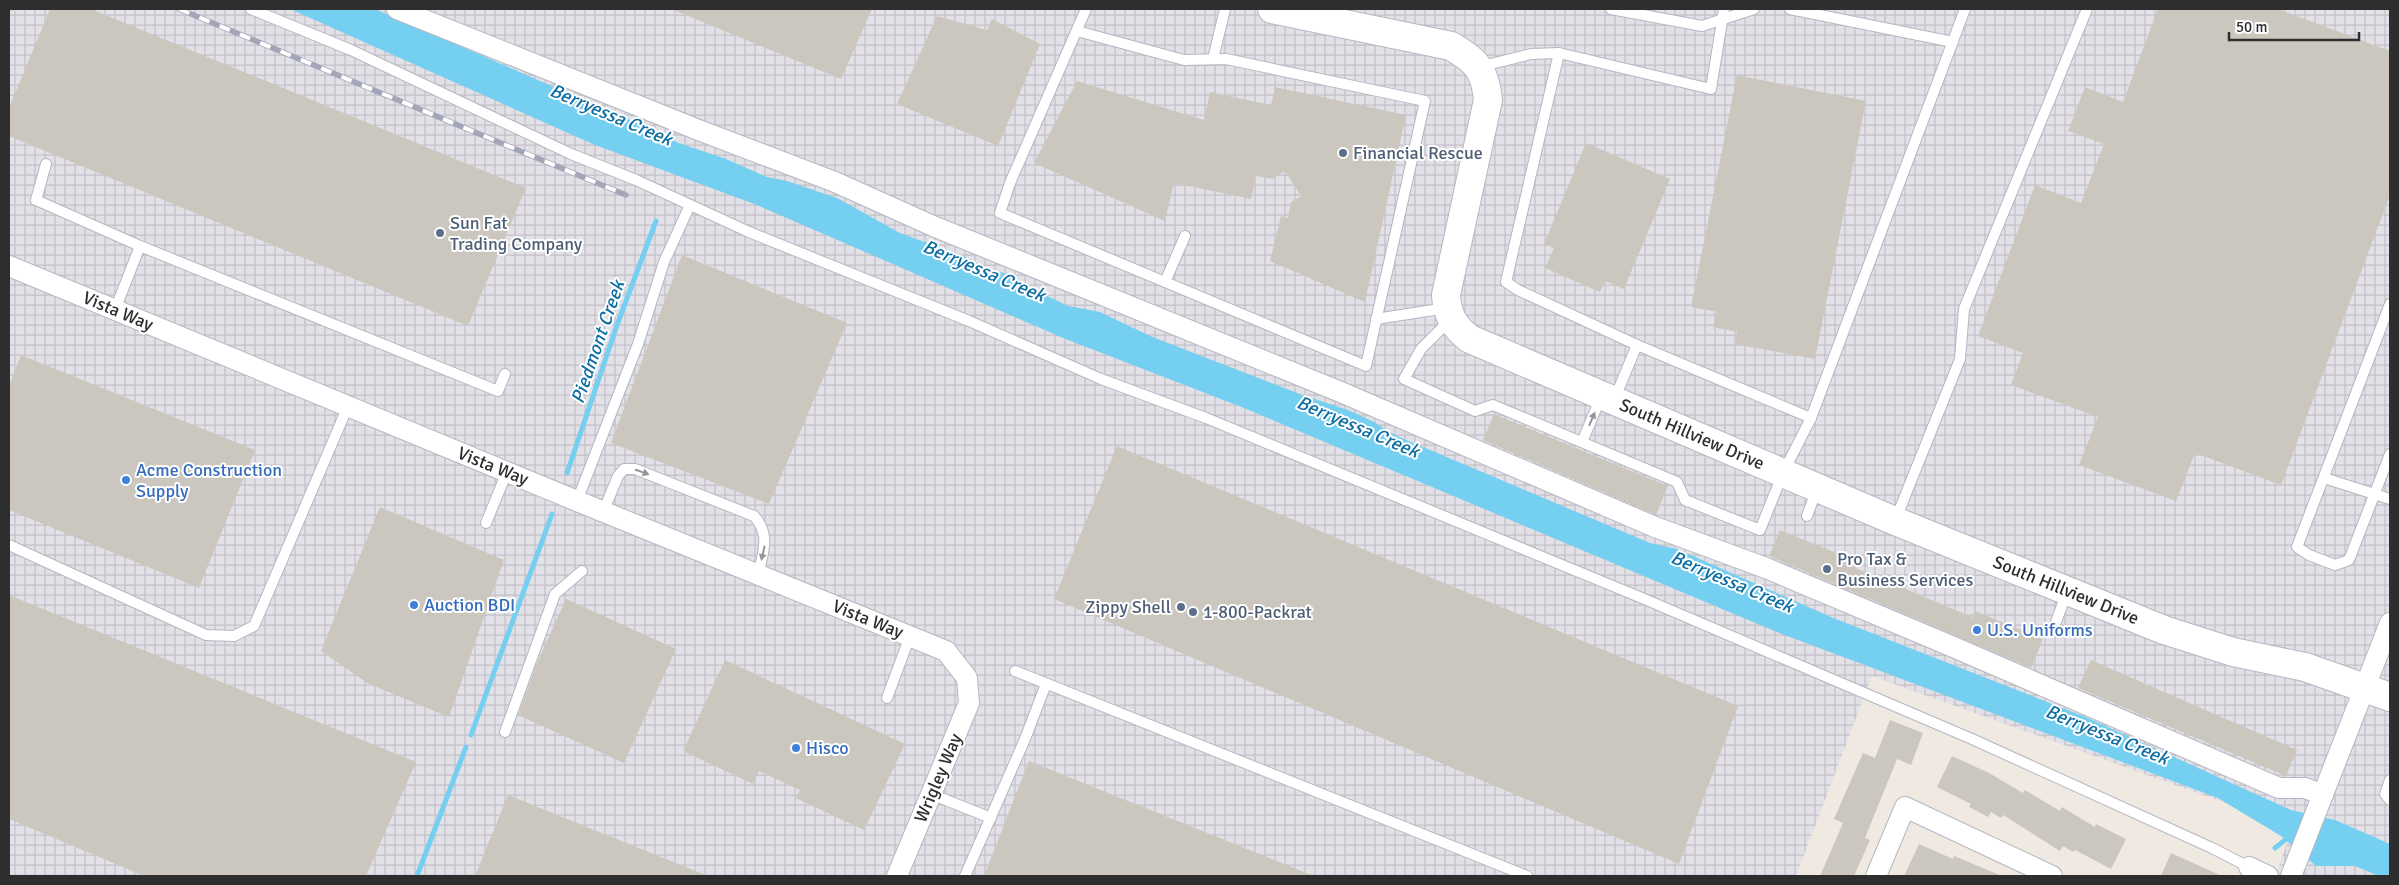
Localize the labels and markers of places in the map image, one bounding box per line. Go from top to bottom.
place label: Financial Rescue [1353,142,1483,164]
marker: Financial Rescue [1337,147,1349,159]
place label: Sun Fat Trading Company [450,212,583,255]
marker: Sun Fat Trading Company [434,227,446,239]
place label: Acme Construction Supply [136,459,282,502]
marker: Acme Construction Supply [120,474,132,486]
place label: Pro Tax & Business Services [1837,548,1973,591]
marker: Pro Tax & Business Services [1821,563,1833,575]
place label: Auction BDI [424,594,515,616]
place label: Zippy Shell [1085,596,1171,618]
marker: Auction BDI [408,599,420,611]
marker: Zippy Shell [1175,601,1187,613]
place label: 1-800-Packrat [1203,601,1312,623]
marker: 1-800-Packrat [1187,606,1199,618]
place label: U.S. Uniforms [1987,619,2093,641]
marker: U.S. Uniforms [1971,624,1983,636]
place label: Hisco [806,737,849,759]
marker: Hisco [790,742,802,754]

